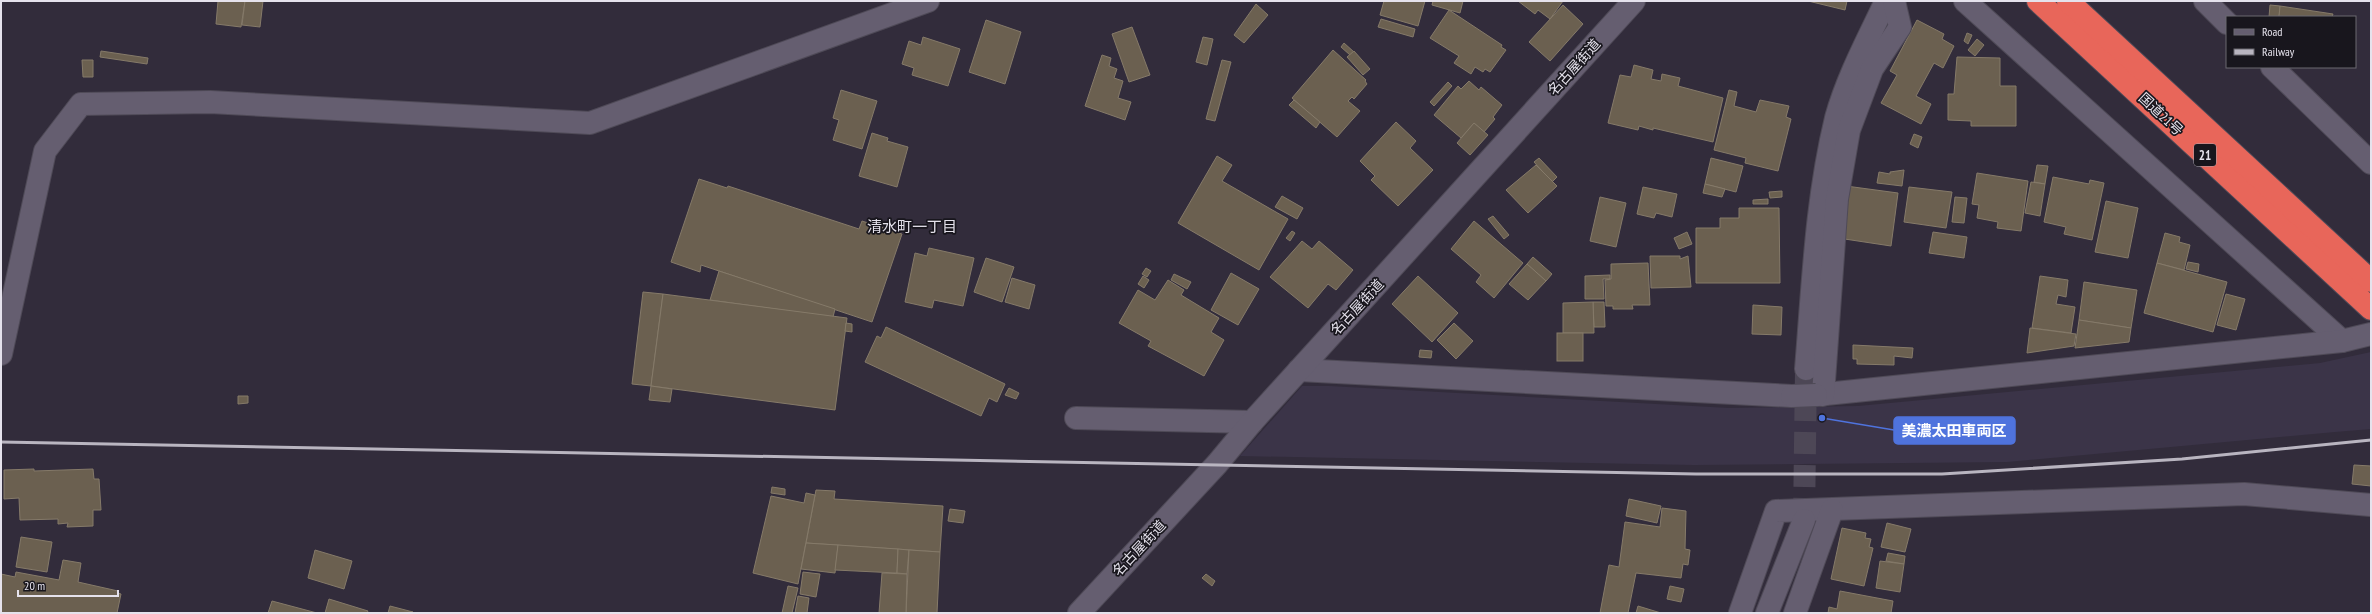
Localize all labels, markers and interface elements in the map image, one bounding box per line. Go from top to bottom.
legend [2226,16,2356,68]
text: Road [2262,24,2282,39]
street label: 名古屋街道 [1544,35,1604,99]
text: Railway [2262,44,2295,59]
street label: 国道21号 [2135,89,2187,139]
road number: 21 [2194,144,2216,166]
district label: 清水町一丁目 [867,217,957,236]
street label: 名古屋街道 [1327,275,1387,339]
callout: 美濃太田車両区 [1894,417,2015,444]
text: 美濃太田車両区 [1901,421,2007,440]
street label: 名古屋街道 [1109,516,1169,580]
scale bar [18,572,118,598]
text: 20 m [24,578,45,593]

